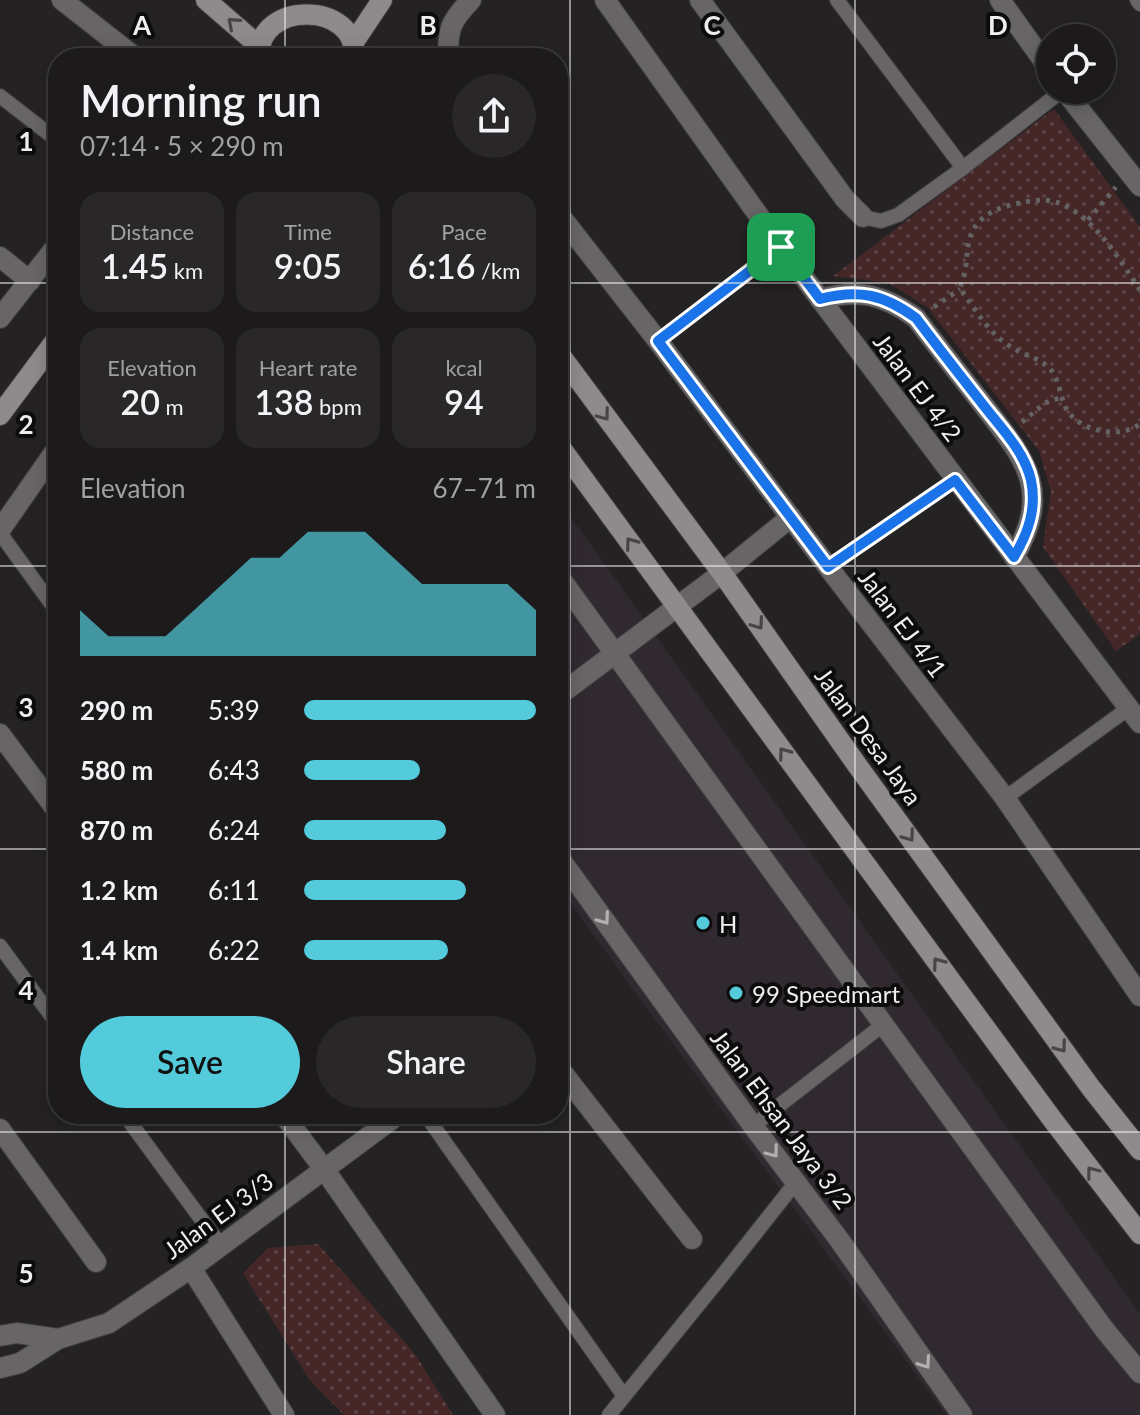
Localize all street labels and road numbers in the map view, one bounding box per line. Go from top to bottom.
street label: Jalan EJ 4/2 [868,327,968,447]
street label: Jalan EJ 4/1 [853,563,953,683]
street label: Jalan Desa Jaya [809,662,929,810]
street label: Jalan Ehsan Jaya 3/2 [705,1024,859,1214]
street label: Jalan EJ 3/3 [158,1166,278,1264]

